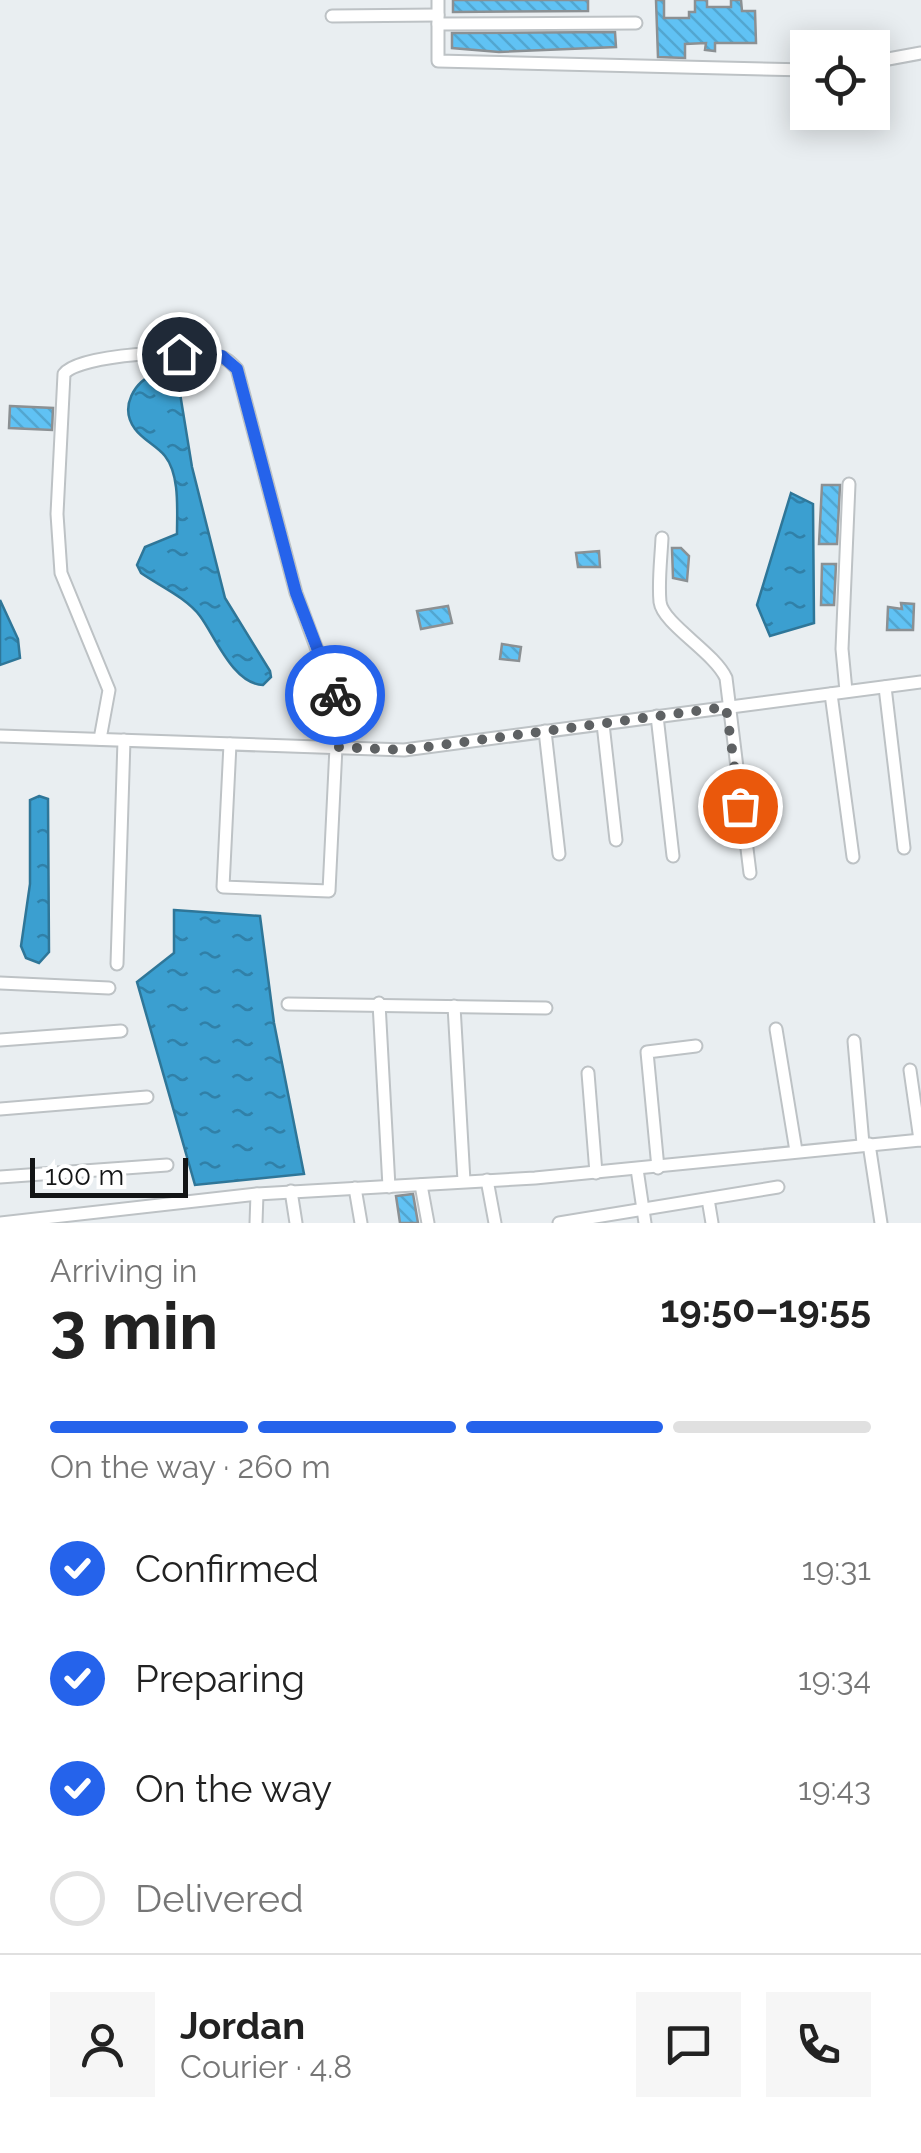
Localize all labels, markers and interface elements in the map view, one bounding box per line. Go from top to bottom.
map controls [790,30,890,130]
button: locate [790,30,890,130]
pin [137,312,222,397]
icon: home [152,327,207,382]
courier [285,645,385,745]
icon: bike [308,668,363,723]
pin [698,764,783,849]
icon: bag [713,779,768,834]
scale bar [30,1153,188,1198]
text: 100 m [45,1159,124,1192]
text: Arriving in [50,1252,197,1289]
text: 19:50–19:55 [661,1286,871,1331]
text: 3 min [50,1288,218,1364]
text: On the way · 260 m [50,1448,331,1485]
icon: check [50,1541,105,1596]
text: Confirmed [135,1546,319,1591]
text: 19:31 [802,1550,871,1587]
icon: check [50,1651,105,1706]
text: Preparing [135,1656,305,1701]
text: 19:34 [798,1660,871,1697]
icon: check [50,1761,105,1816]
text: On the way [135,1766,332,1811]
text: 19:43 [798,1770,871,1807]
text: Delivered [135,1876,304,1921]
button: person [50,1992,155,2097]
button: chat [636,1992,741,2097]
button: phone [766,1992,871,2097]
text: Jordan [180,2003,305,2048]
text: Courier · 4.8 [180,2048,352,2085]

